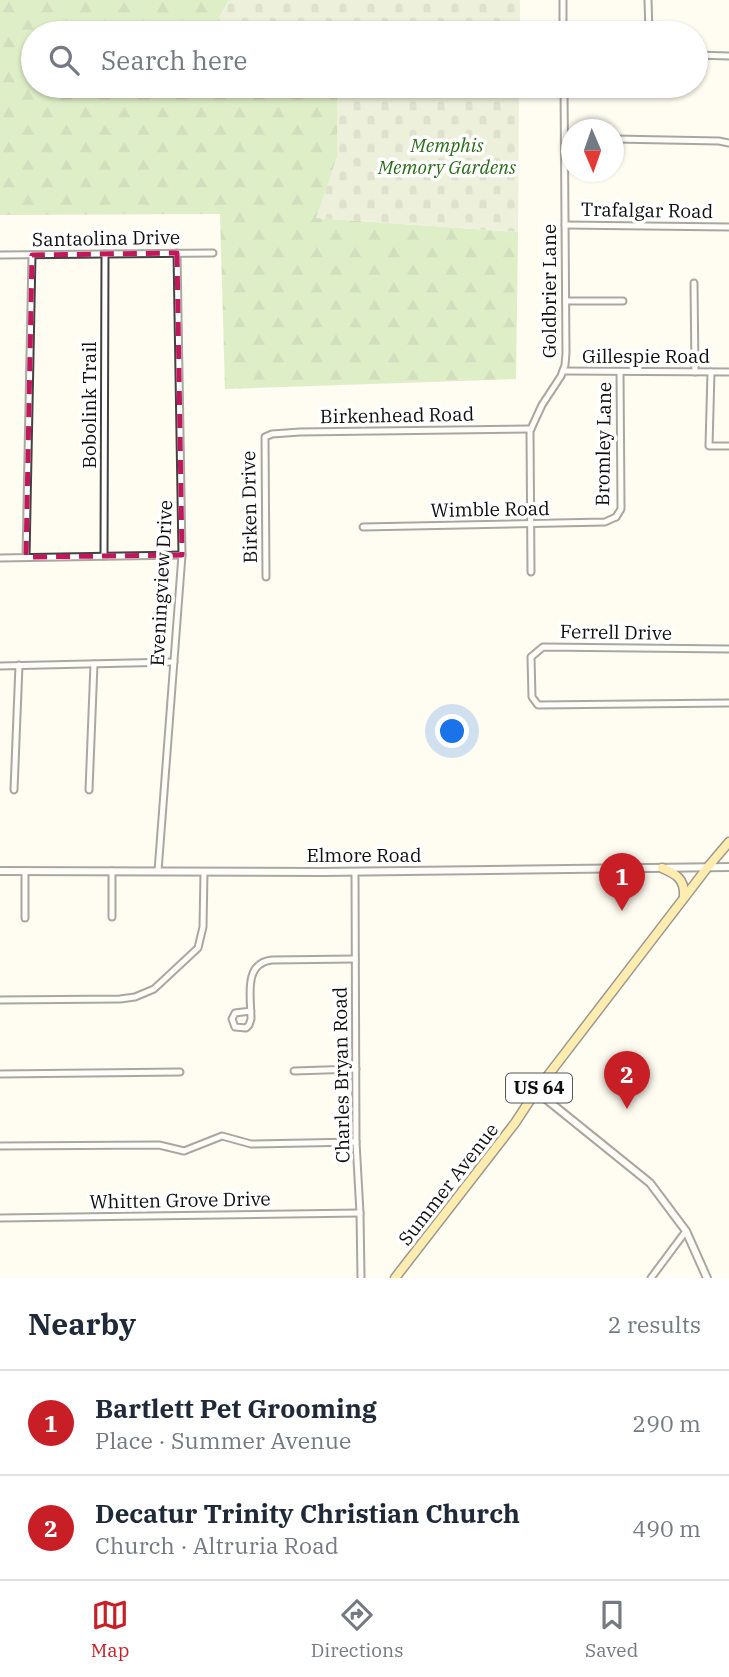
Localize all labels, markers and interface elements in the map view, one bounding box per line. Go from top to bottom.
search box [21,21,708,98]
icon: search [45,41,83,79]
text: Search here [101,43,247,77]
north arrow [561,119,624,182]
park label: Memphis Memory Gardens [377,133,516,179]
street label: Trafalgar Road [581,197,713,223]
street label: Goldbrier Lane [537,224,561,358]
street label: Santaolina Drive [32,225,180,251]
street label: Bobolink Trail [77,341,101,469]
street label: Gillespie Road [582,344,710,368]
street label: Bromley Lane [590,382,616,506]
street label: Birkenhead Road [320,402,474,428]
street label: Birken Drive [236,450,262,564]
street label: Wimble Road [430,496,550,522]
street label: Eveningview Drive [145,499,177,667]
street label: Ferrell Drive [560,619,672,645]
your location [435,714,469,748]
street label: Elmore Road [306,843,422,867]
pin: 1 [599,853,645,911]
street label: Charles Bryan Road [327,987,355,1163]
pin: 2 [604,1051,650,1109]
road number: US 64 [506,1073,572,1102]
street label: Summer Avenue [393,1118,503,1250]
street label: Whitten Grove Drive [89,1186,271,1214]
text: Nearby [28,1304,136,1343]
text: 2 results [608,1309,701,1339]
text: Bartlett Pet Grooming [95,1391,377,1425]
text: 1 [44,1408,58,1438]
text: 290 m [632,1408,701,1438]
text: Place · Summer Avenue [95,1425,351,1455]
text: Decatur Trinity Christian Church [95,1496,520,1530]
text: 2 [44,1513,58,1543]
text: 490 m [632,1513,701,1543]
text: Church · Altruria Road [95,1530,339,1560]
tab: Map [91,1596,129,1662]
tab: Directions [311,1596,404,1662]
tab: Saved [585,1596,638,1662]

